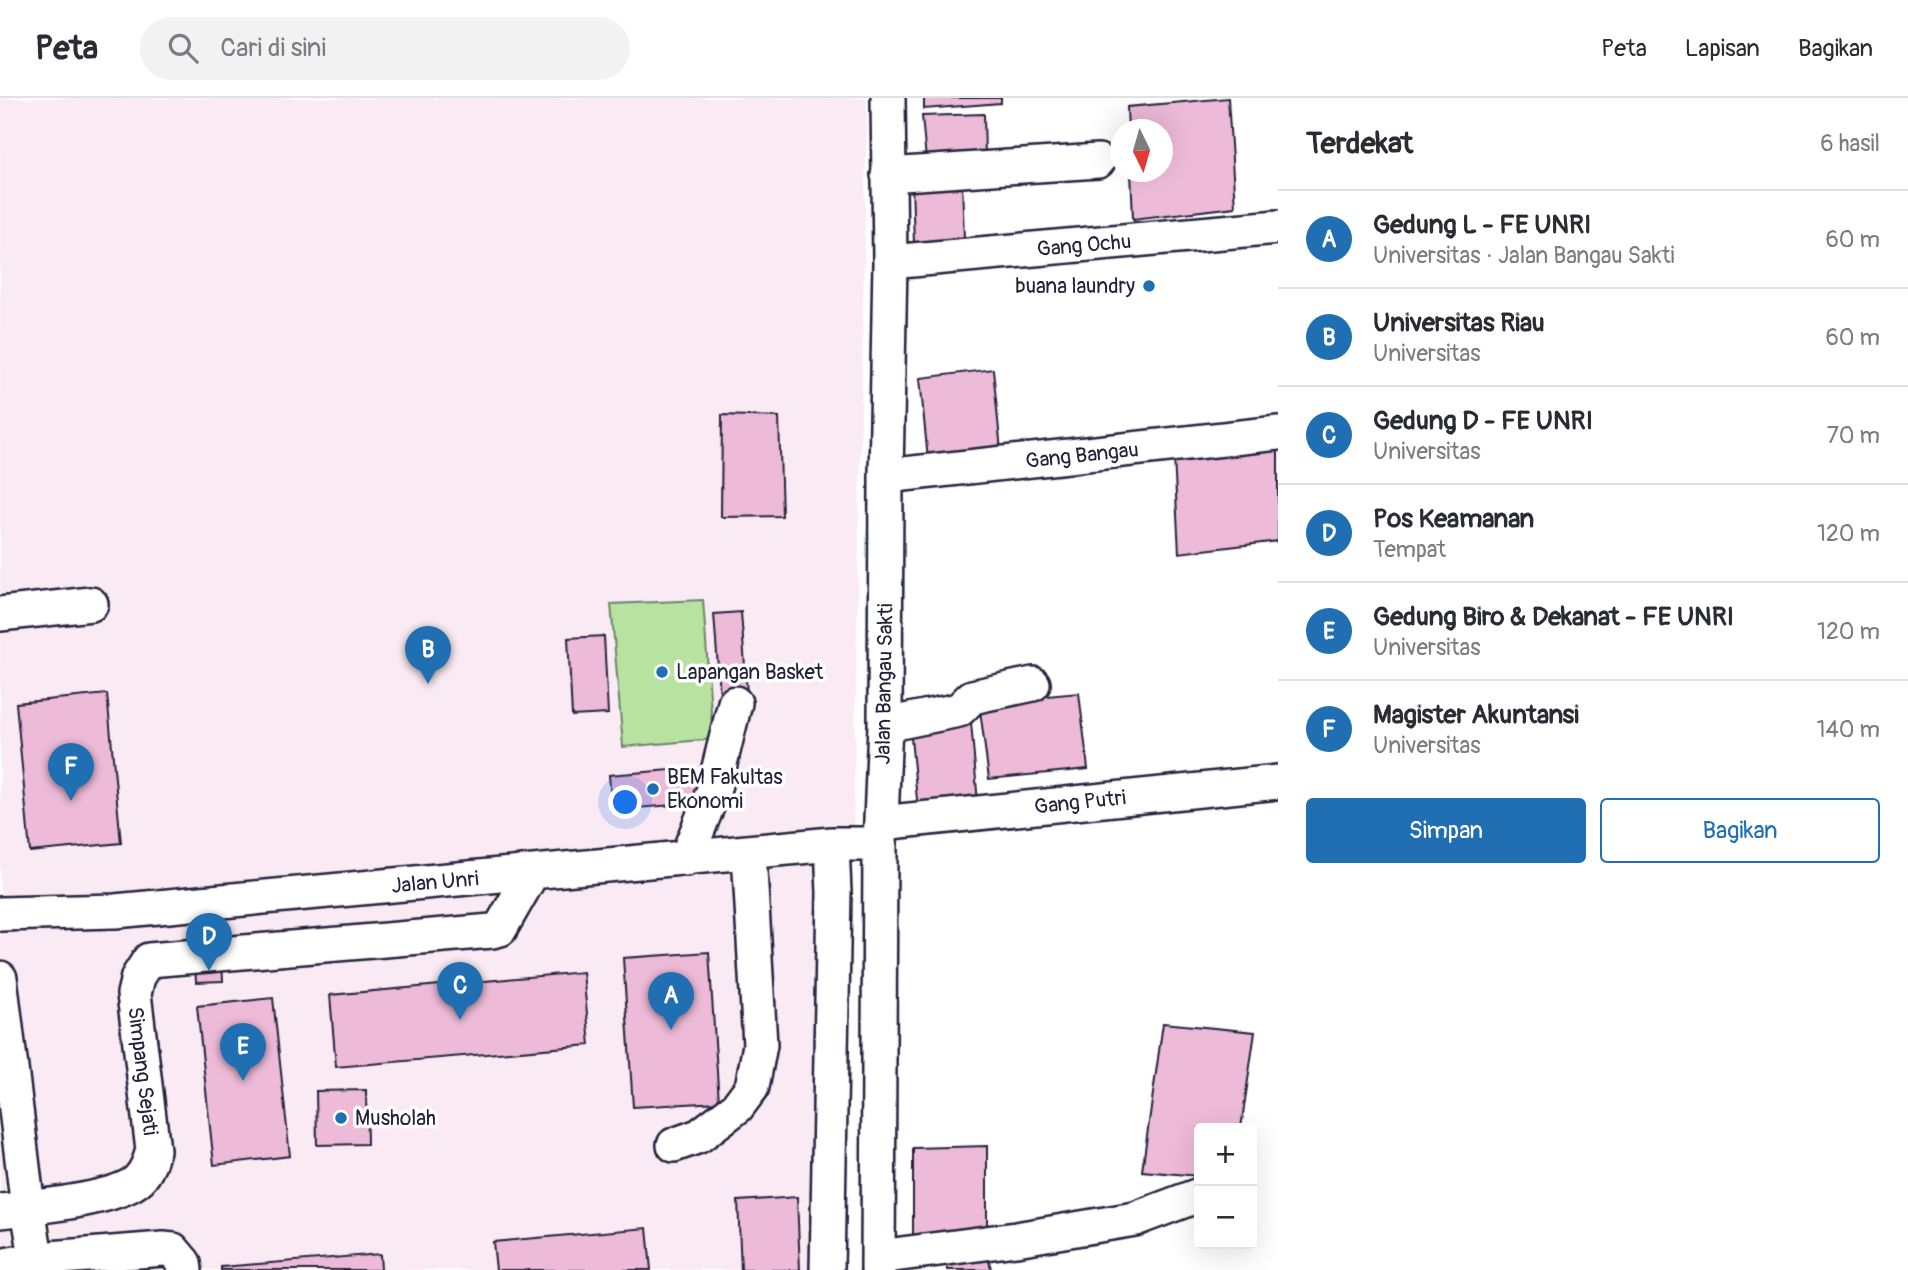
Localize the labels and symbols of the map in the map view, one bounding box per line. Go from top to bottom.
north arrow [1110,119,1173,182]
street label: Gang Ochu [1036,228,1132,263]
place label: buana laundry [1015,273,1135,300]
marker: buana laundry [1141,278,1157,294]
street label: Gang Bangau [1024,436,1140,475]
street label: Jalan Bangau Sakti [870,603,899,765]
pin: B [405,626,451,684]
place label: Lapangan Basket [676,659,824,686]
marker: Lapangan Basket [654,664,670,680]
pin: F [48,743,94,801]
place label: BEM Fakultas Ekonomi [667,764,783,815]
marker: BEM Fakultas Ekonomi [645,781,661,797]
street label: Gang Putri [1033,784,1127,821]
your location [608,785,642,819]
street label: Jalan Unri [390,865,480,900]
pin: D [186,913,232,971]
pin: C [437,962,483,1020]
pin: A [648,972,694,1030]
street label: Simpang Sejati [121,1005,164,1137]
pin: E [220,1023,266,1081]
place label: Musholah [355,1105,436,1132]
marker: Musholah [333,1110,349,1126]

